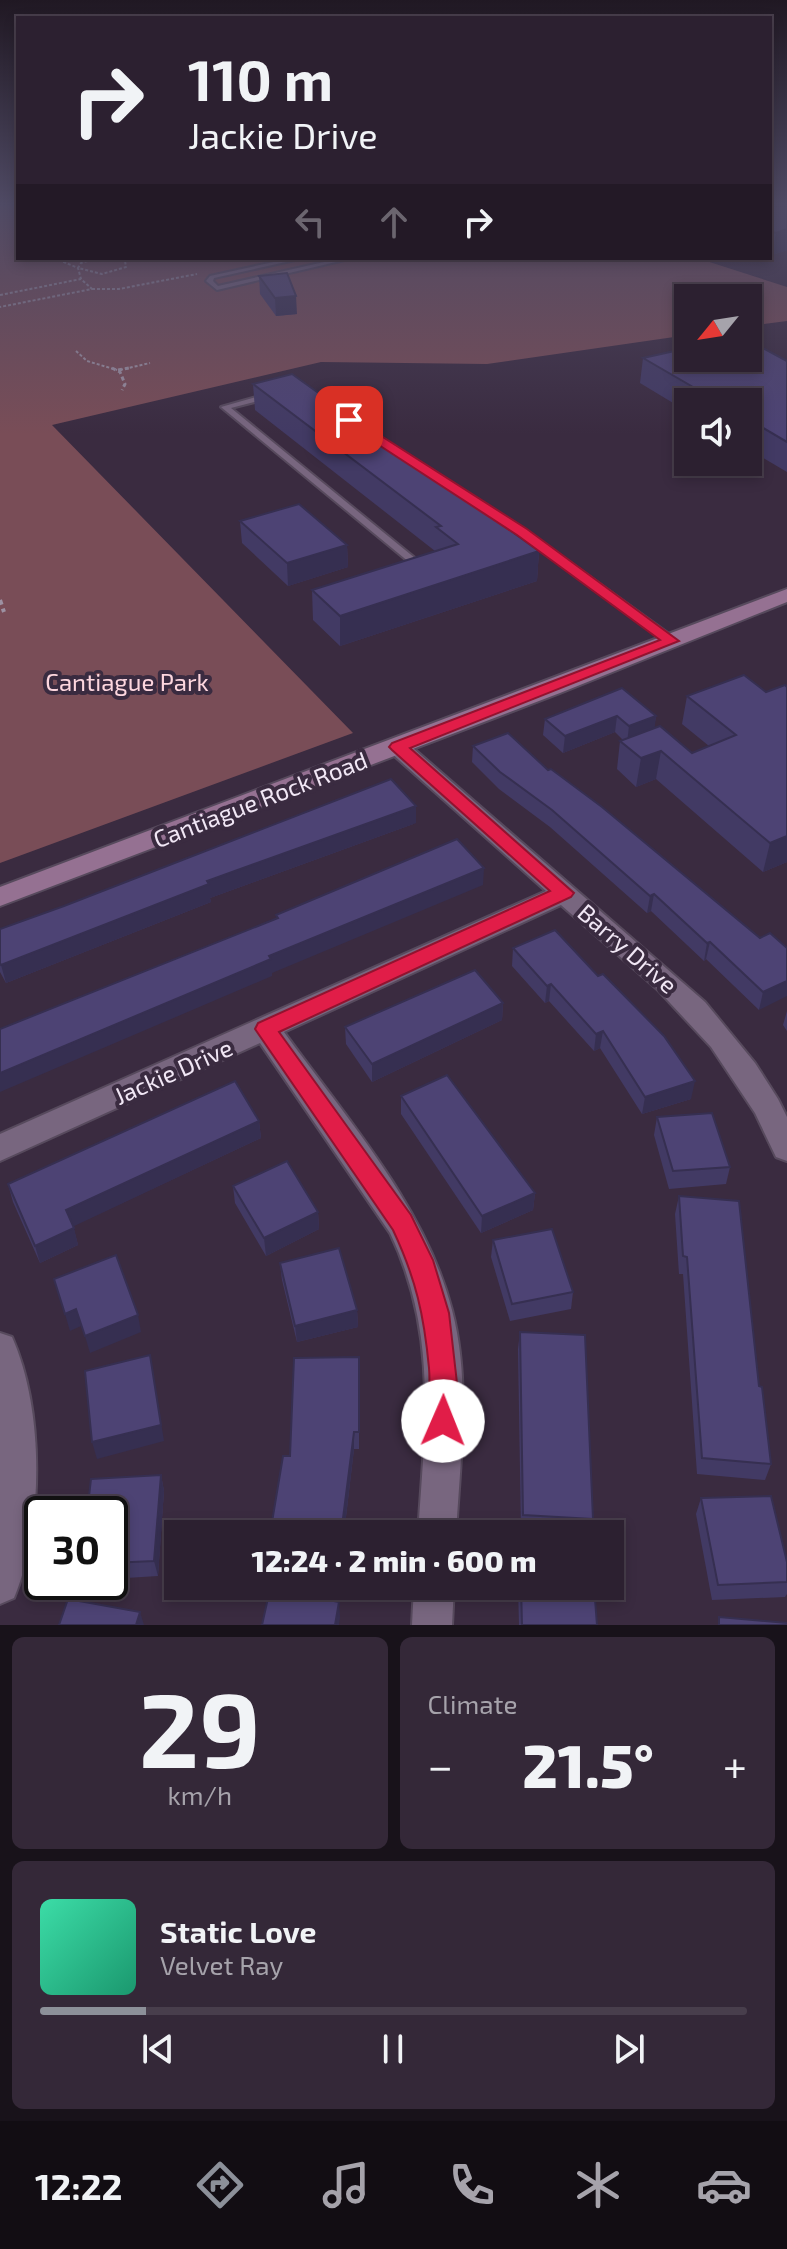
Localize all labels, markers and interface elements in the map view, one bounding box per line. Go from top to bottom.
text: 110 m [188,45,333,112]
icon: right [56,48,160,152]
text: Jackie Drive [188,113,378,156]
icon: left [288,200,332,244]
icon: ahead [372,200,416,244]
icon: right [456,200,500,244]
north arrow [674,284,762,372]
map controls [674,284,762,476]
pin [315,386,383,454]
button: sound [674,388,762,476]
icon: arrive [327,398,371,442]
park label: Cantiague Park [45,667,209,696]
street label: Cantiague Rock Road [149,745,371,853]
street label: Barry Drive [573,897,683,999]
street label: Jackie Drive [109,1032,237,1110]
position arrow [401,1379,485,1463]
speed limit sign: 30 [24,1496,128,1600]
text: 12:24 · 2 min · 600 m [252,1542,536,1578]
text: 29 [139,1664,261,1789]
text: Climate [428,1688,517,1719]
text: 21.5° [522,1728,654,1800]
text: − [428,1738,453,1791]
text: + [723,1738,747,1791]
text: km/h [167,1779,232,1810]
text: Static Love [160,1913,316,1949]
text: Velvet Ray [160,1949,283,1980]
icon: previous [136,2027,180,2071]
icon: pause [371,2027,415,2071]
icon: next [607,2027,651,2071]
icon: directions [192,2157,248,2213]
icon: music [318,2157,374,2213]
icon: phone [444,2157,500,2213]
icon: climate [570,2157,626,2213]
icon: car [696,2157,752,2213]
text: 12:22 [35,2164,123,2207]

